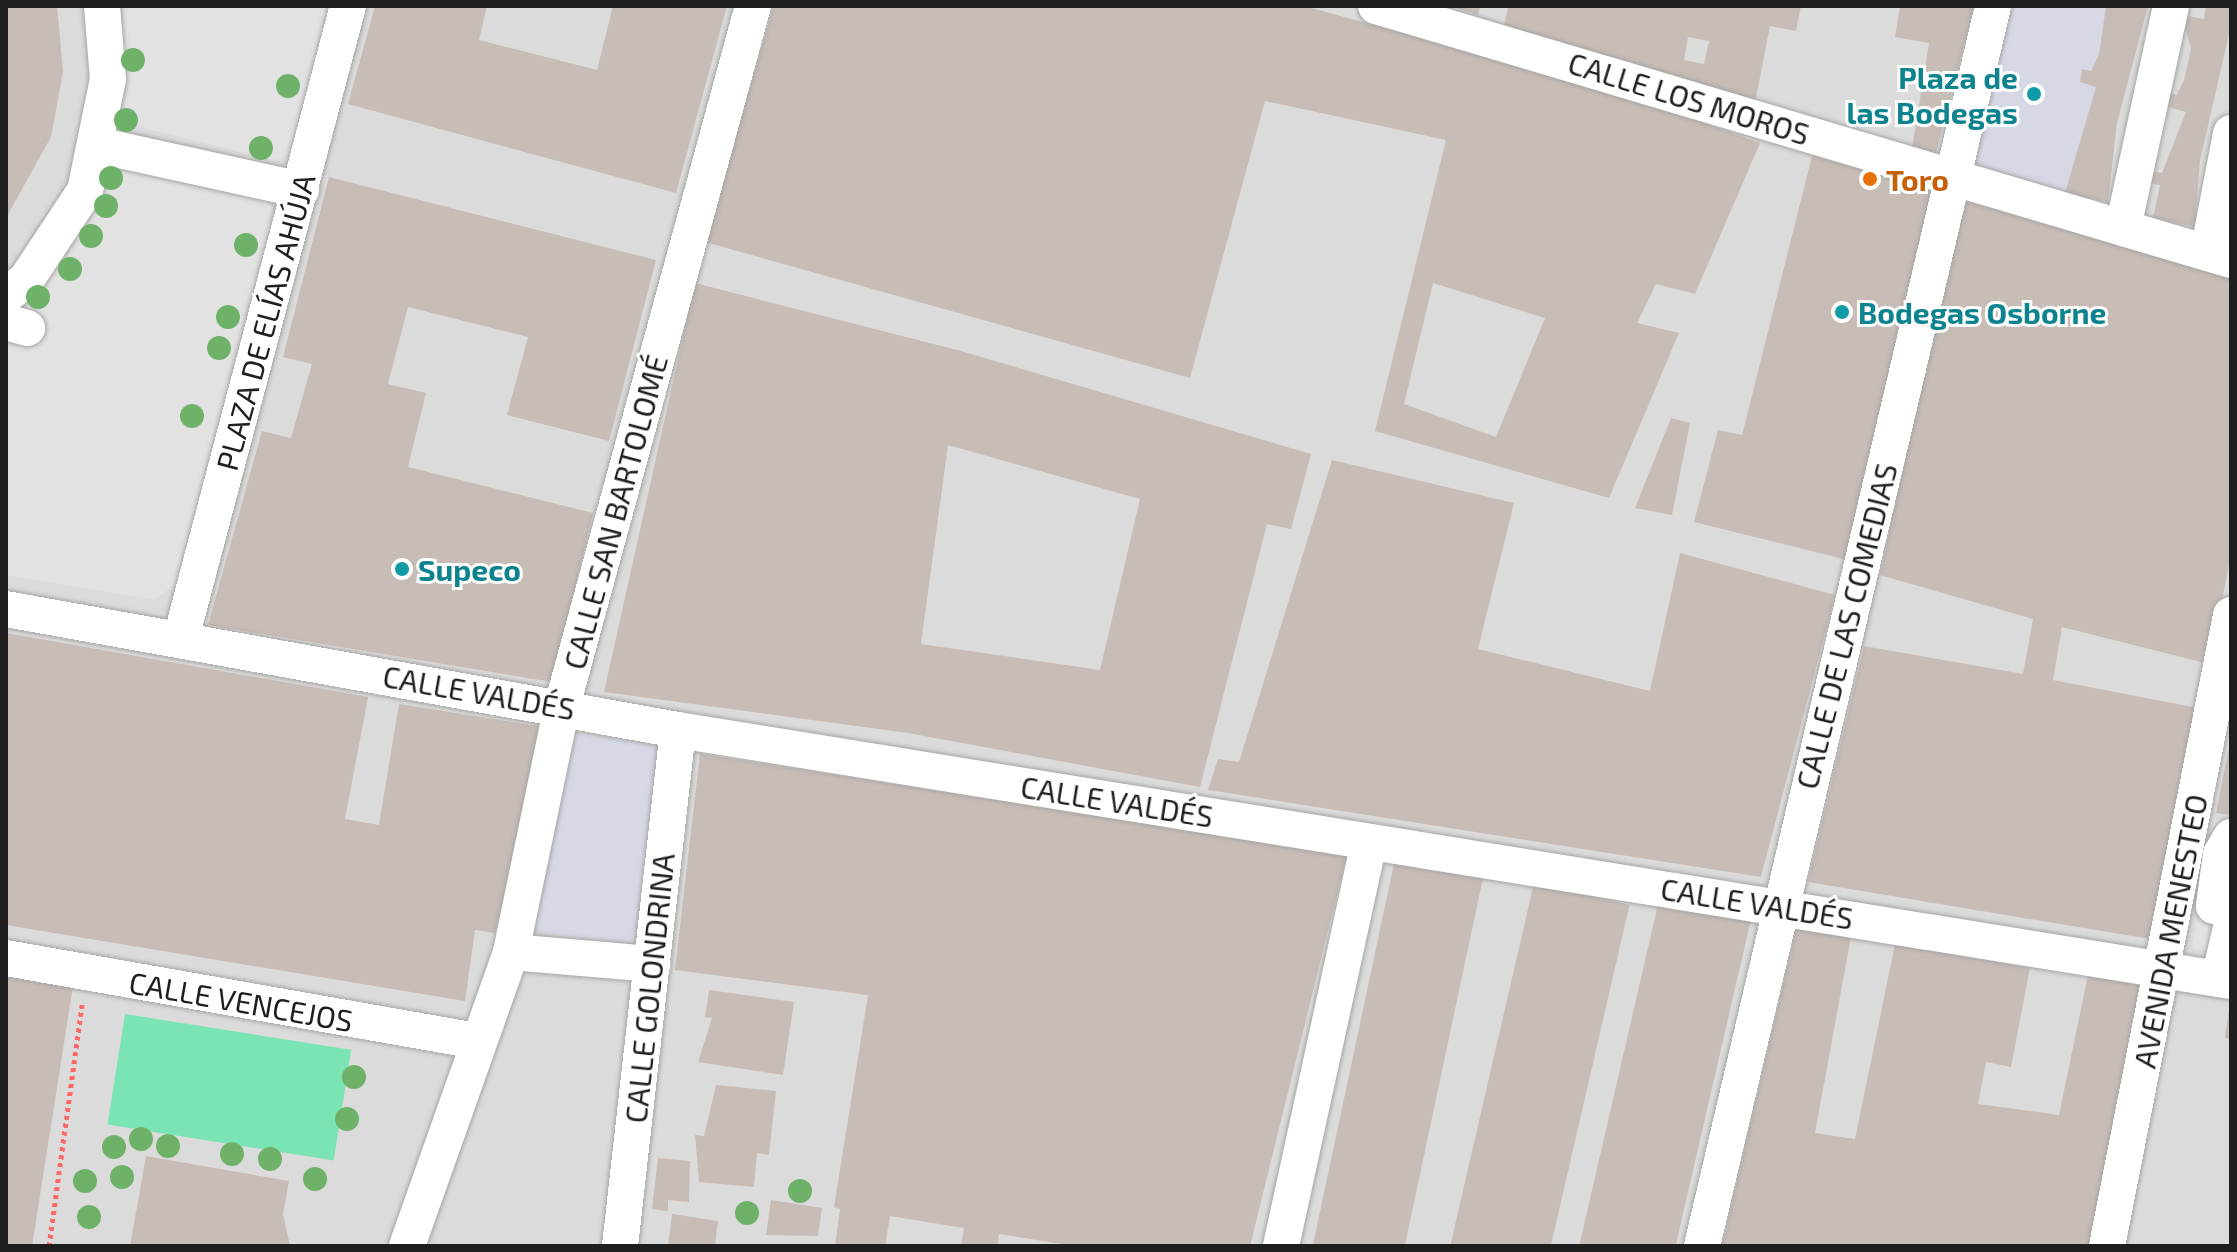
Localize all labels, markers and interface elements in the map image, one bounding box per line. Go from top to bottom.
street label: CALLE LOS MOROS [1564,44,1814,152]
place label: Plaza de las Bodegas [1847,59,2018,130]
marker: Plaza de las Bodegas [2025,85,2043,103]
place label: Toro [1886,161,1949,197]
street label: PLAZA DE ELÍAS AHÚJA [208,169,322,475]
marker: Toro [1861,170,1879,188]
place label: Bodegas Osborne [1858,294,2106,330]
marker: Bodegas Osborne [1833,303,1851,321]
street label: CALLE SAN BARTOLOMÉ [556,351,674,673]
street label: CALLE DE LAS COMEDIAS [1788,459,1904,793]
place label: Supeco [418,551,521,587]
marker: Supeco [393,560,411,578]
street label: CALLE VALDÉS [380,657,578,727]
street label: CALLE VALDÉS [1018,768,1216,834]
street label: AVENIDA MENESTEO [2126,791,2214,1071]
street label: CALLE GOLONDRINA [617,851,681,1125]
street label: CALLE VALDÉS [1658,870,1856,936]
street label: CALLE VENCEJOS [126,964,356,1038]

